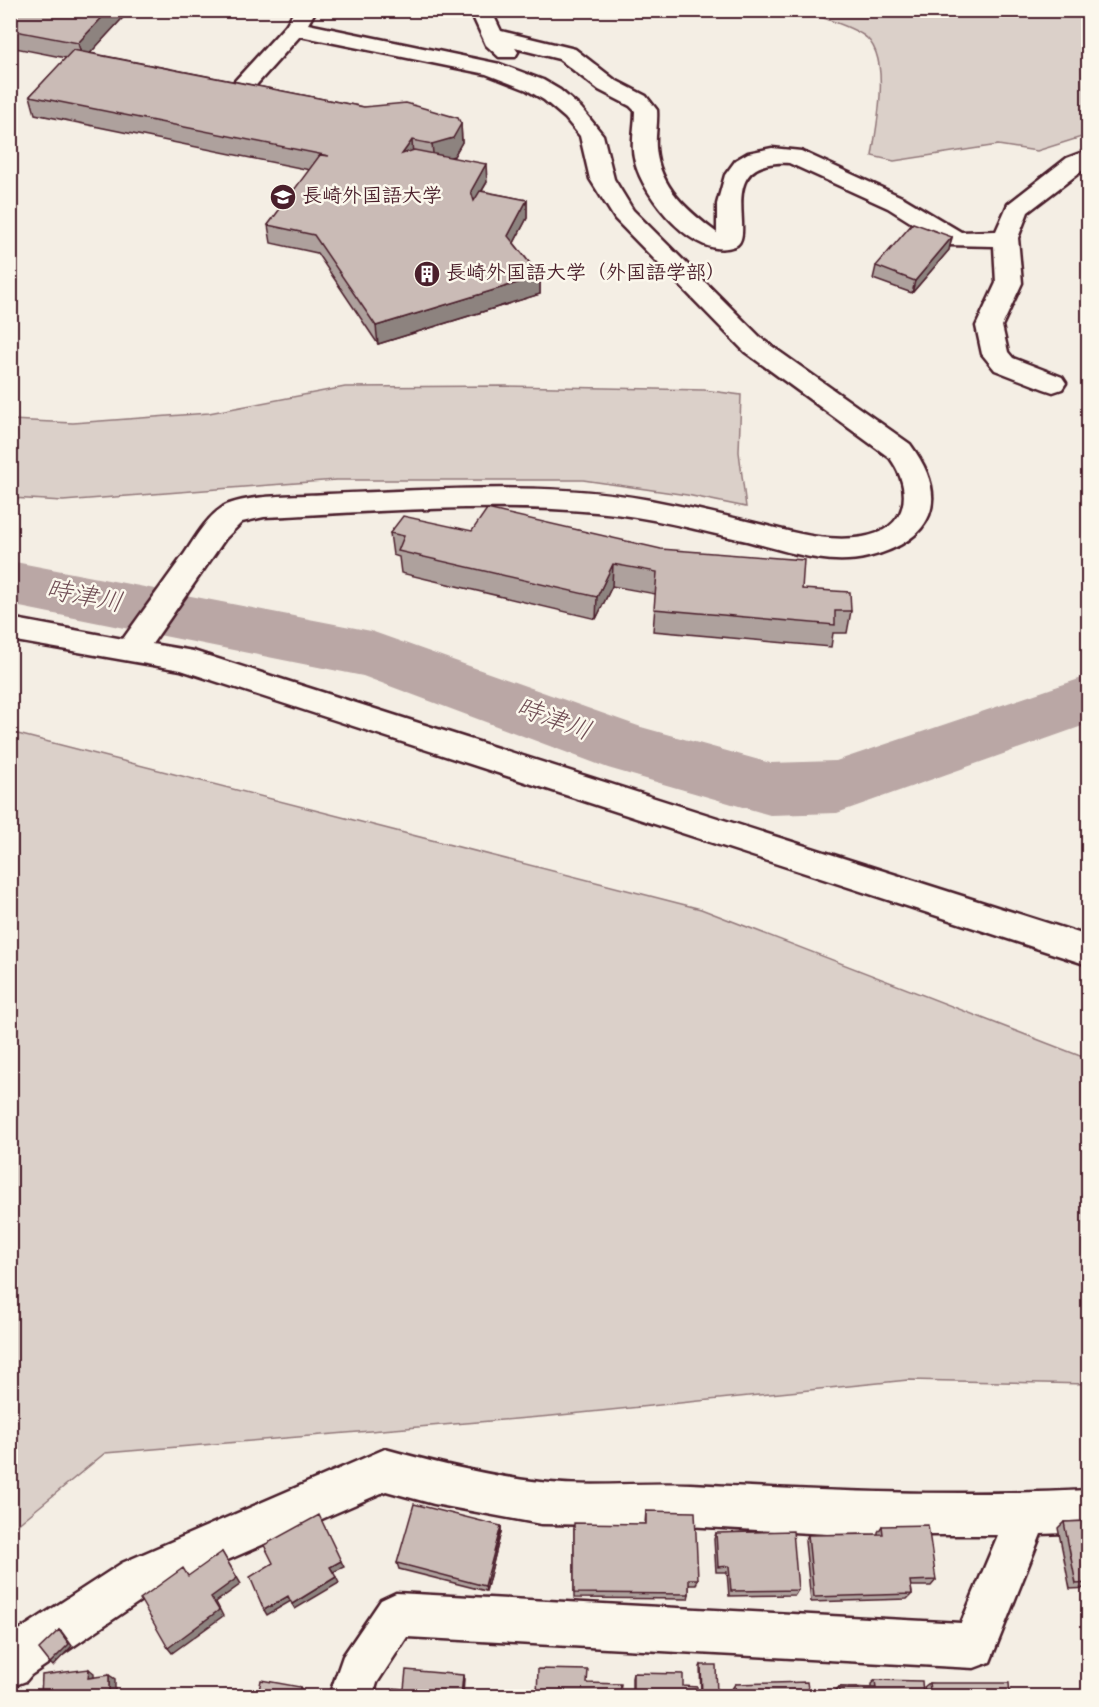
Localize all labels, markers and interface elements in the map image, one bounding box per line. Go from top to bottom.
school or university icon: 長崎外国語大学 [268,182,298,212]
place label: 長崎外国語大学 [302,183,442,212]
building icon: 長崎外国語大学（外国語学部） [412,259,442,289]
place label: 長崎外国語大学（外国語学部） [446,260,726,289]
water label: 時津川 [42,572,126,624]
water label: 時津川 [510,690,596,752]

